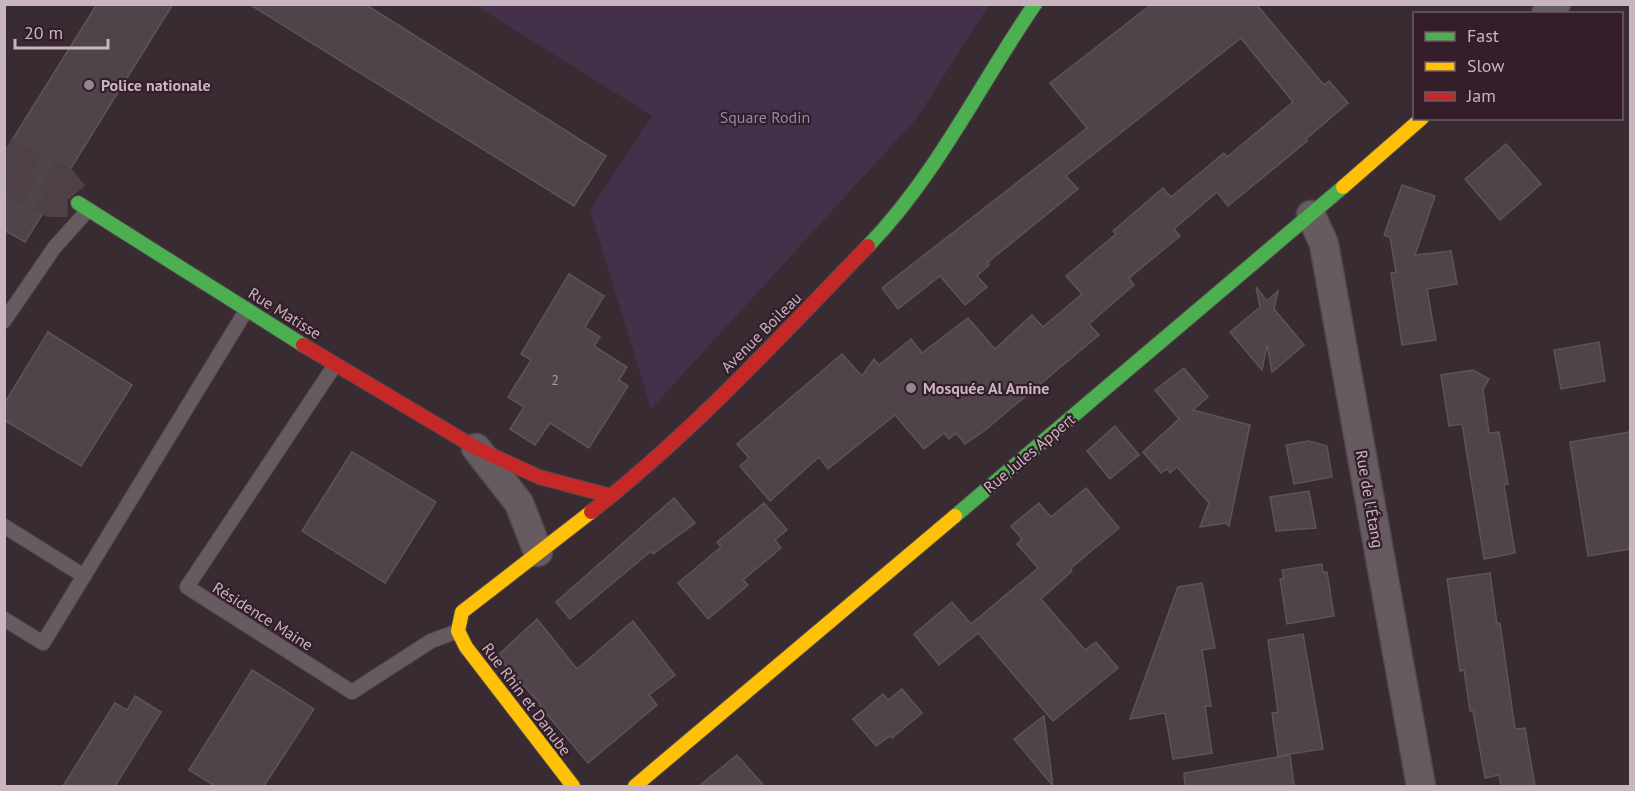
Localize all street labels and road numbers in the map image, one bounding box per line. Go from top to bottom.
street label: Rue Matisse [245,283,325,343]
street label: Avenue Boileau [717,288,805,376]
street label: Rue Jules Appert [979,409,1079,497]
street label: Rue de l'Étang [1352,449,1388,549]
street label: Résidence Maine [209,577,317,655]
street label: Rue Rhin et Danube [478,639,576,759]

